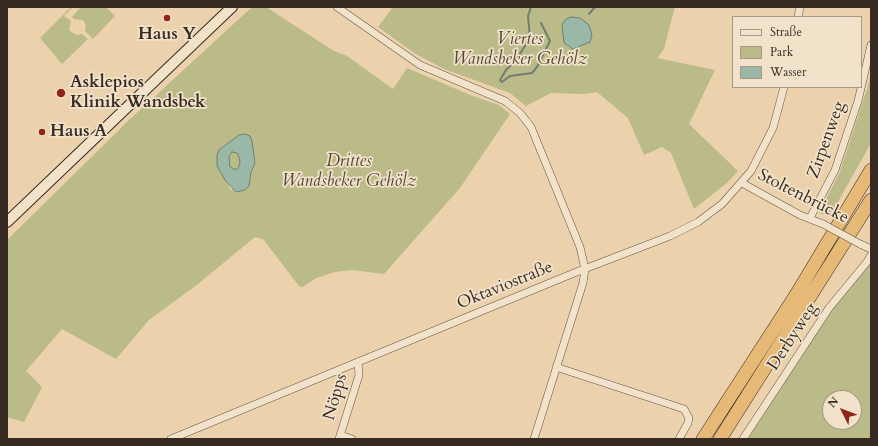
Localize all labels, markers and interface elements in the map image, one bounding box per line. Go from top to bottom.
marker: Haus Y [162,13,172,23]
legend [732,16,862,88]
text: Straße [770,24,802,40]
place label: Haus Y [138,25,196,45]
park label: Viertes Wandsbeker Gehölz [453,30,587,70]
text: Park [770,44,793,60]
text: Wasser [770,64,806,80]
place label: Asklepios Klinik Wandsbek [70,73,206,113]
marker: Asklepios Klinik Wandsbek [55,87,67,99]
street label: Zirpenweg [804,99,850,181]
place label: Haus A [50,122,107,142]
marker: Haus A [37,127,47,137]
park label: Drittes Wandsbeker Gehölz [282,152,416,192]
street label: Stoltenbrücke [754,165,852,229]
street label: Oktaviostraße [454,258,556,314]
street label: Derbyweg [764,299,822,375]
street label: Nöpps [320,371,352,423]
north arrow [822,390,862,430]
text: N [825,394,842,411]

